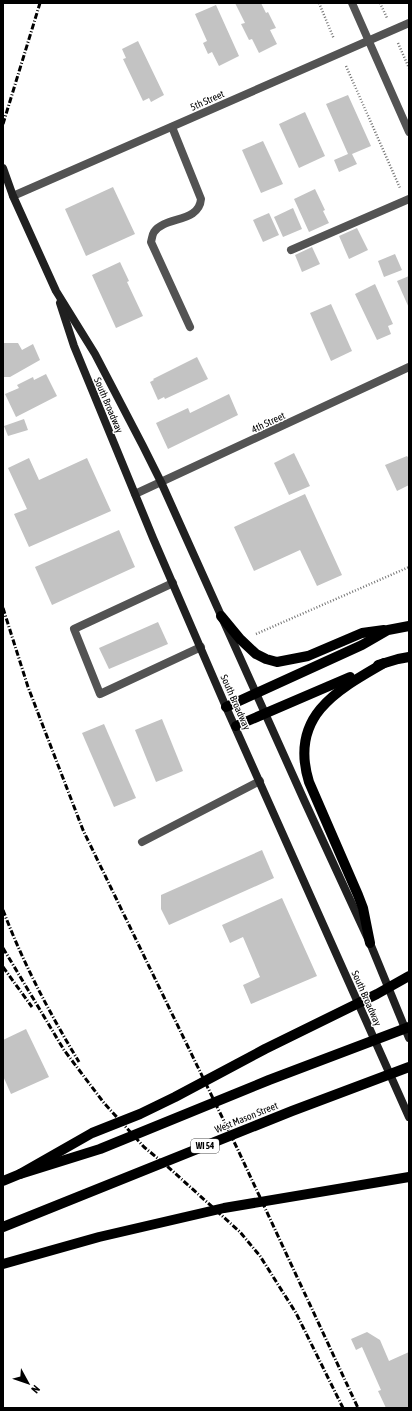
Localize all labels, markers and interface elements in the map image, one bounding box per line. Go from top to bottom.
street label: 5th Street [189,88,226,113]
street label: South Broadway [92,376,125,435]
street label: 4th Street [250,410,287,435]
street label: South Broadway [218,673,253,732]
street label: South Broadway [349,969,384,1028]
street label: West Mason Street [213,1100,279,1135]
road number: WI 54 [191,1139,219,1153]
north arrow [8,1363,48,1403]
text: N [29,1383,42,1396]

